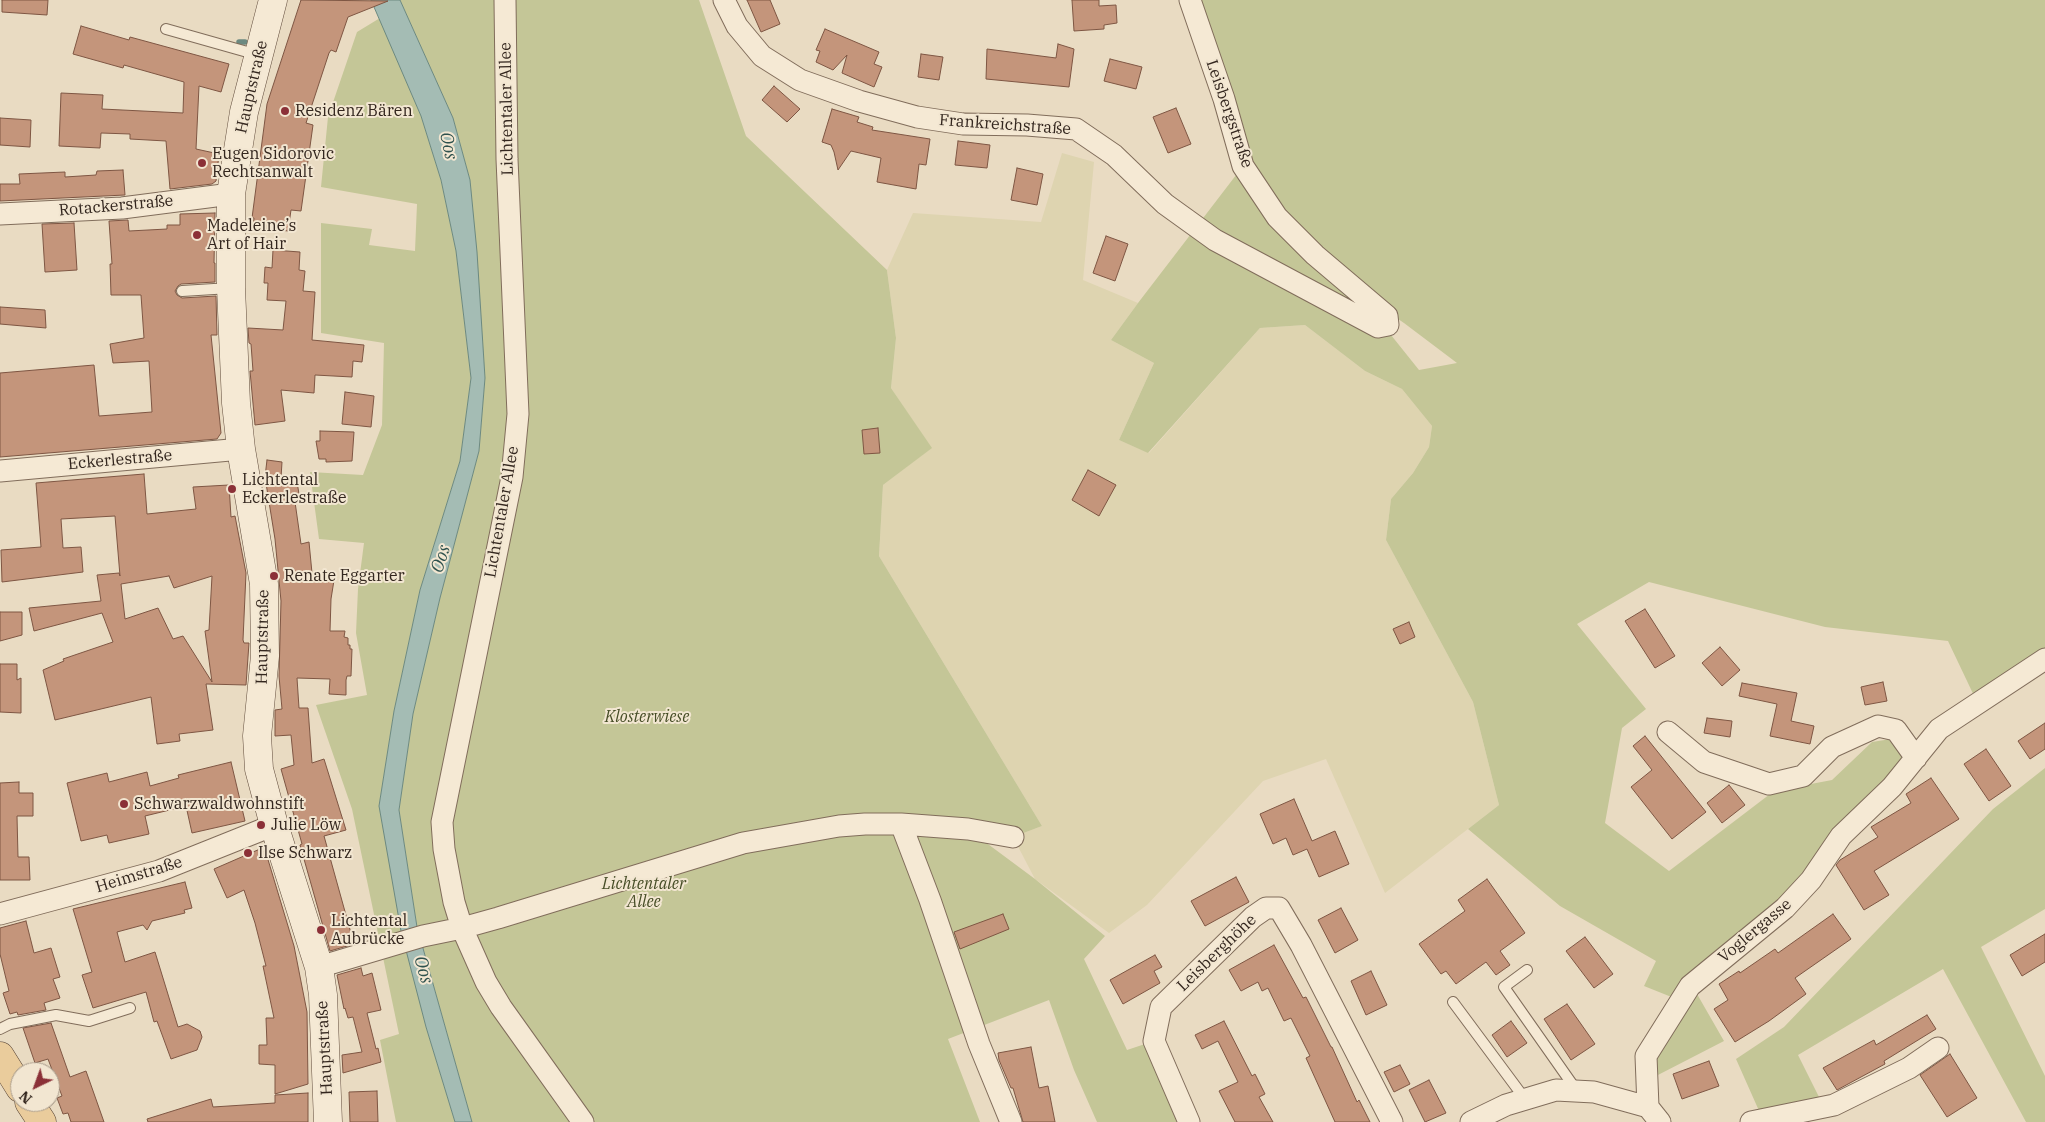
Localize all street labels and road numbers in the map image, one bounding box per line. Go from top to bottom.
street label: Hauptstraße [232,39,272,135]
street label: Lichtentaler Allee [496,42,518,176]
street label: Leisbergstraße [1202,57,1256,171]
street label: Frankreichstraße [939,111,1071,139]
street label: Rotackerstraße [58,191,174,221]
street label: Lichtentaler Allee [481,445,523,579]
street label: Eckerlestraße [67,446,173,474]
street label: Hauptstraße [253,590,273,684]
street label: Heimstraße [93,853,185,897]
street label: Voglergasse [1715,895,1795,967]
street label: Leisberghöhe [1173,910,1261,996]
street label: Hauptstraße [313,1000,337,1096]

